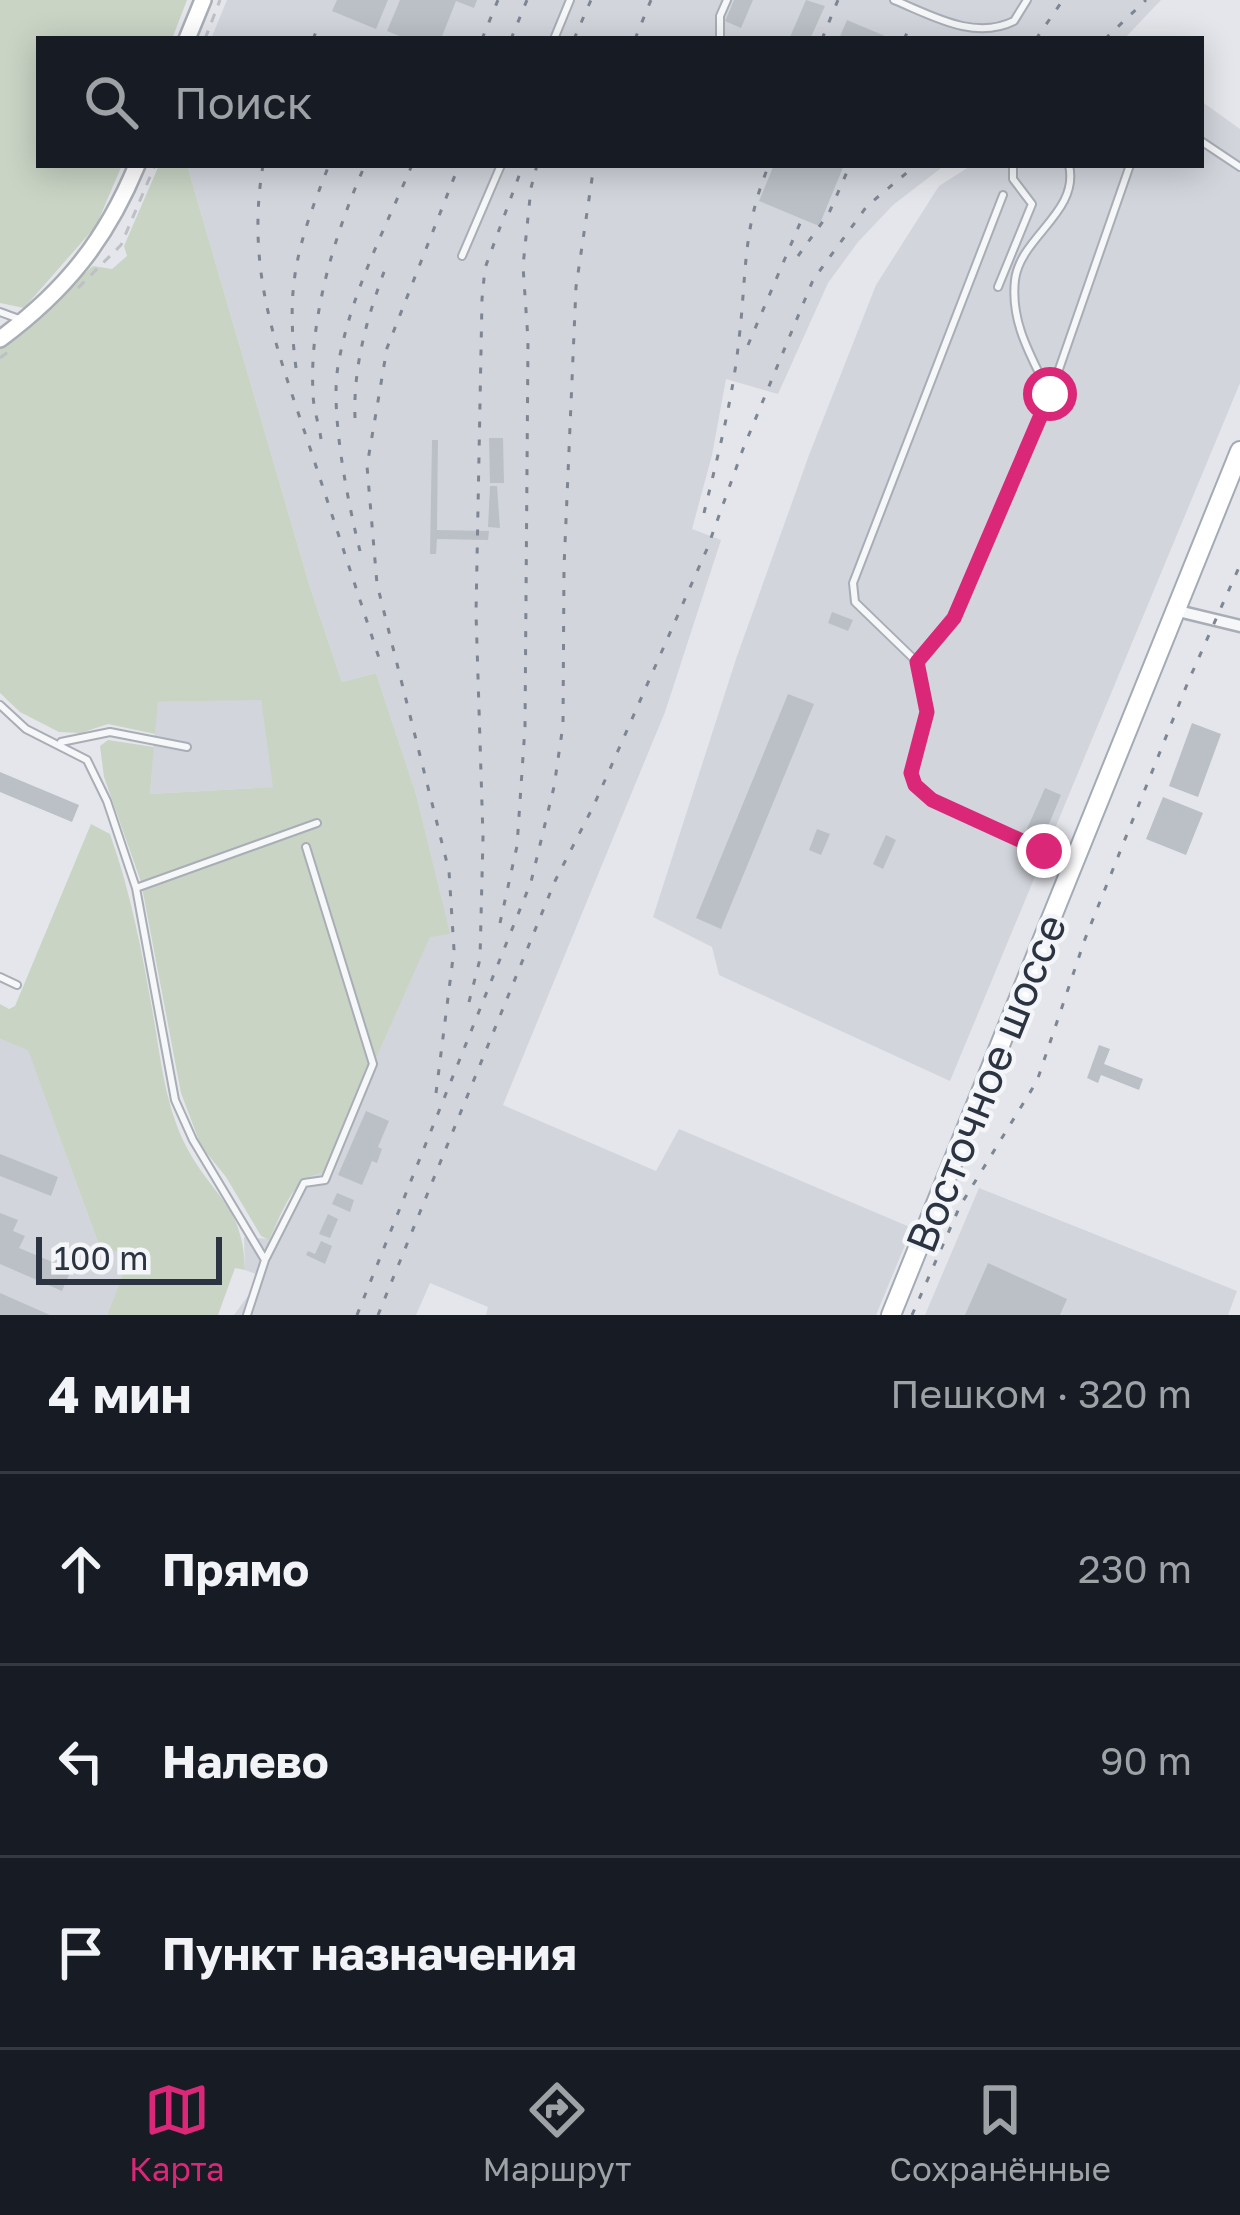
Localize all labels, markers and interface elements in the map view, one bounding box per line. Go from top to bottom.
search box [36,36,1204,168]
icon: search [78,69,144,135]
text: Поиск [174,75,313,129]
route start [1023,367,1077,421]
route end [1017,824,1071,878]
street label: Восточное шоссе [894,907,1076,1259]
scale bar [36,1231,222,1284]
text: 100 m [54,1238,148,1277]
text: 4 мин [48,1363,192,1424]
text: Пешком · 320 m [890,1370,1192,1417]
icon: ahead [48,1536,114,1602]
text: Прямо [162,1542,309,1596]
text: 230 m [1078,1545,1192,1592]
icon: left [48,1728,114,1794]
text: Налево [162,1734,329,1788]
text: 90 m [1100,1737,1192,1784]
icon: arrive [48,1920,114,1986]
text: Пункт назначения [162,1926,577,1980]
tab: Карта [129,2077,225,2188]
tab: Маршрут [483,2077,632,2188]
tab: Сохранённые [890,2077,1111,2188]

